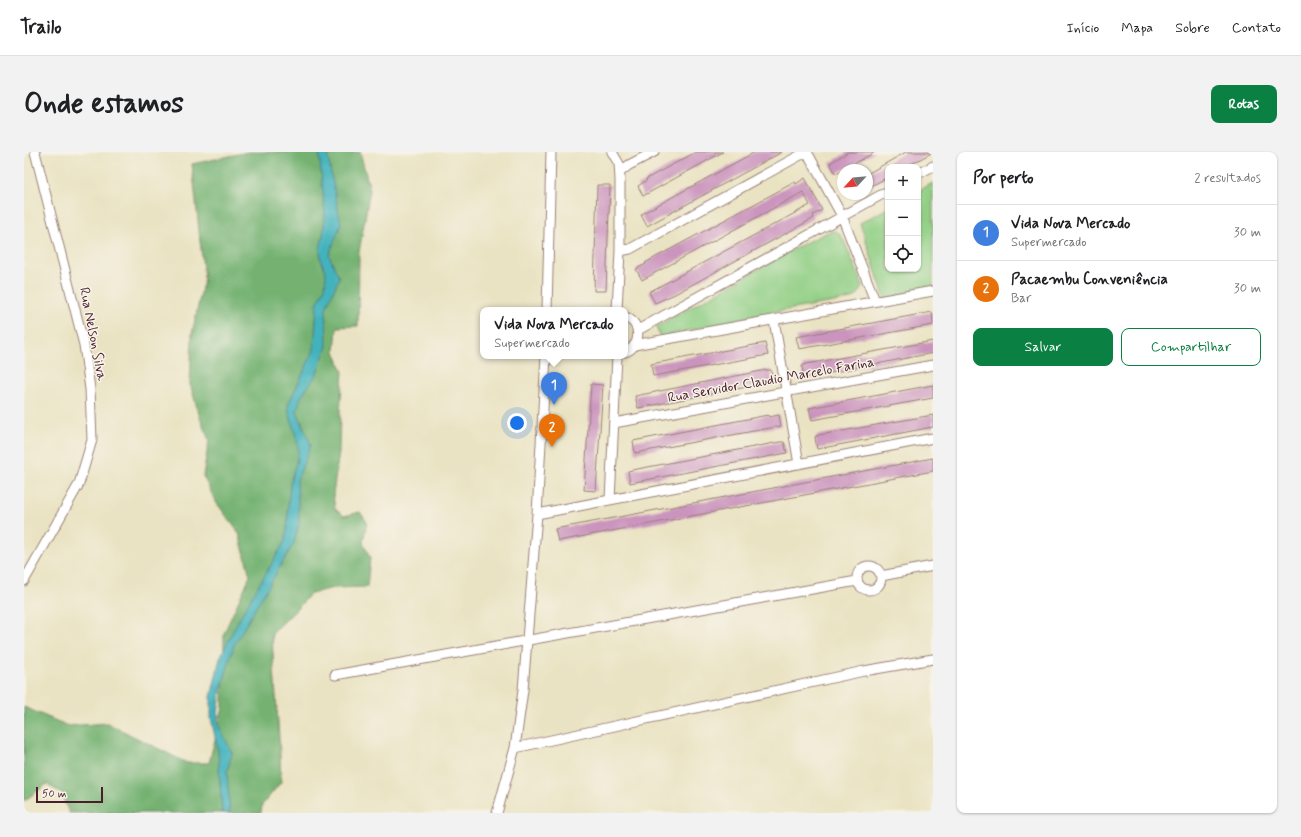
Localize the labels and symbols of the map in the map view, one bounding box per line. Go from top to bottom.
north arrow [837,164,873,200]
street label: Rua Nelson Silva [75,286,111,383]
street label: Rua Servidor Claudio Marcelo Farina [666,353,876,407]
pin: 1 [541,372,567,405]
your location [507,413,527,433]
pin: 2 [539,414,565,447]
scale bar [36,785,103,804]

